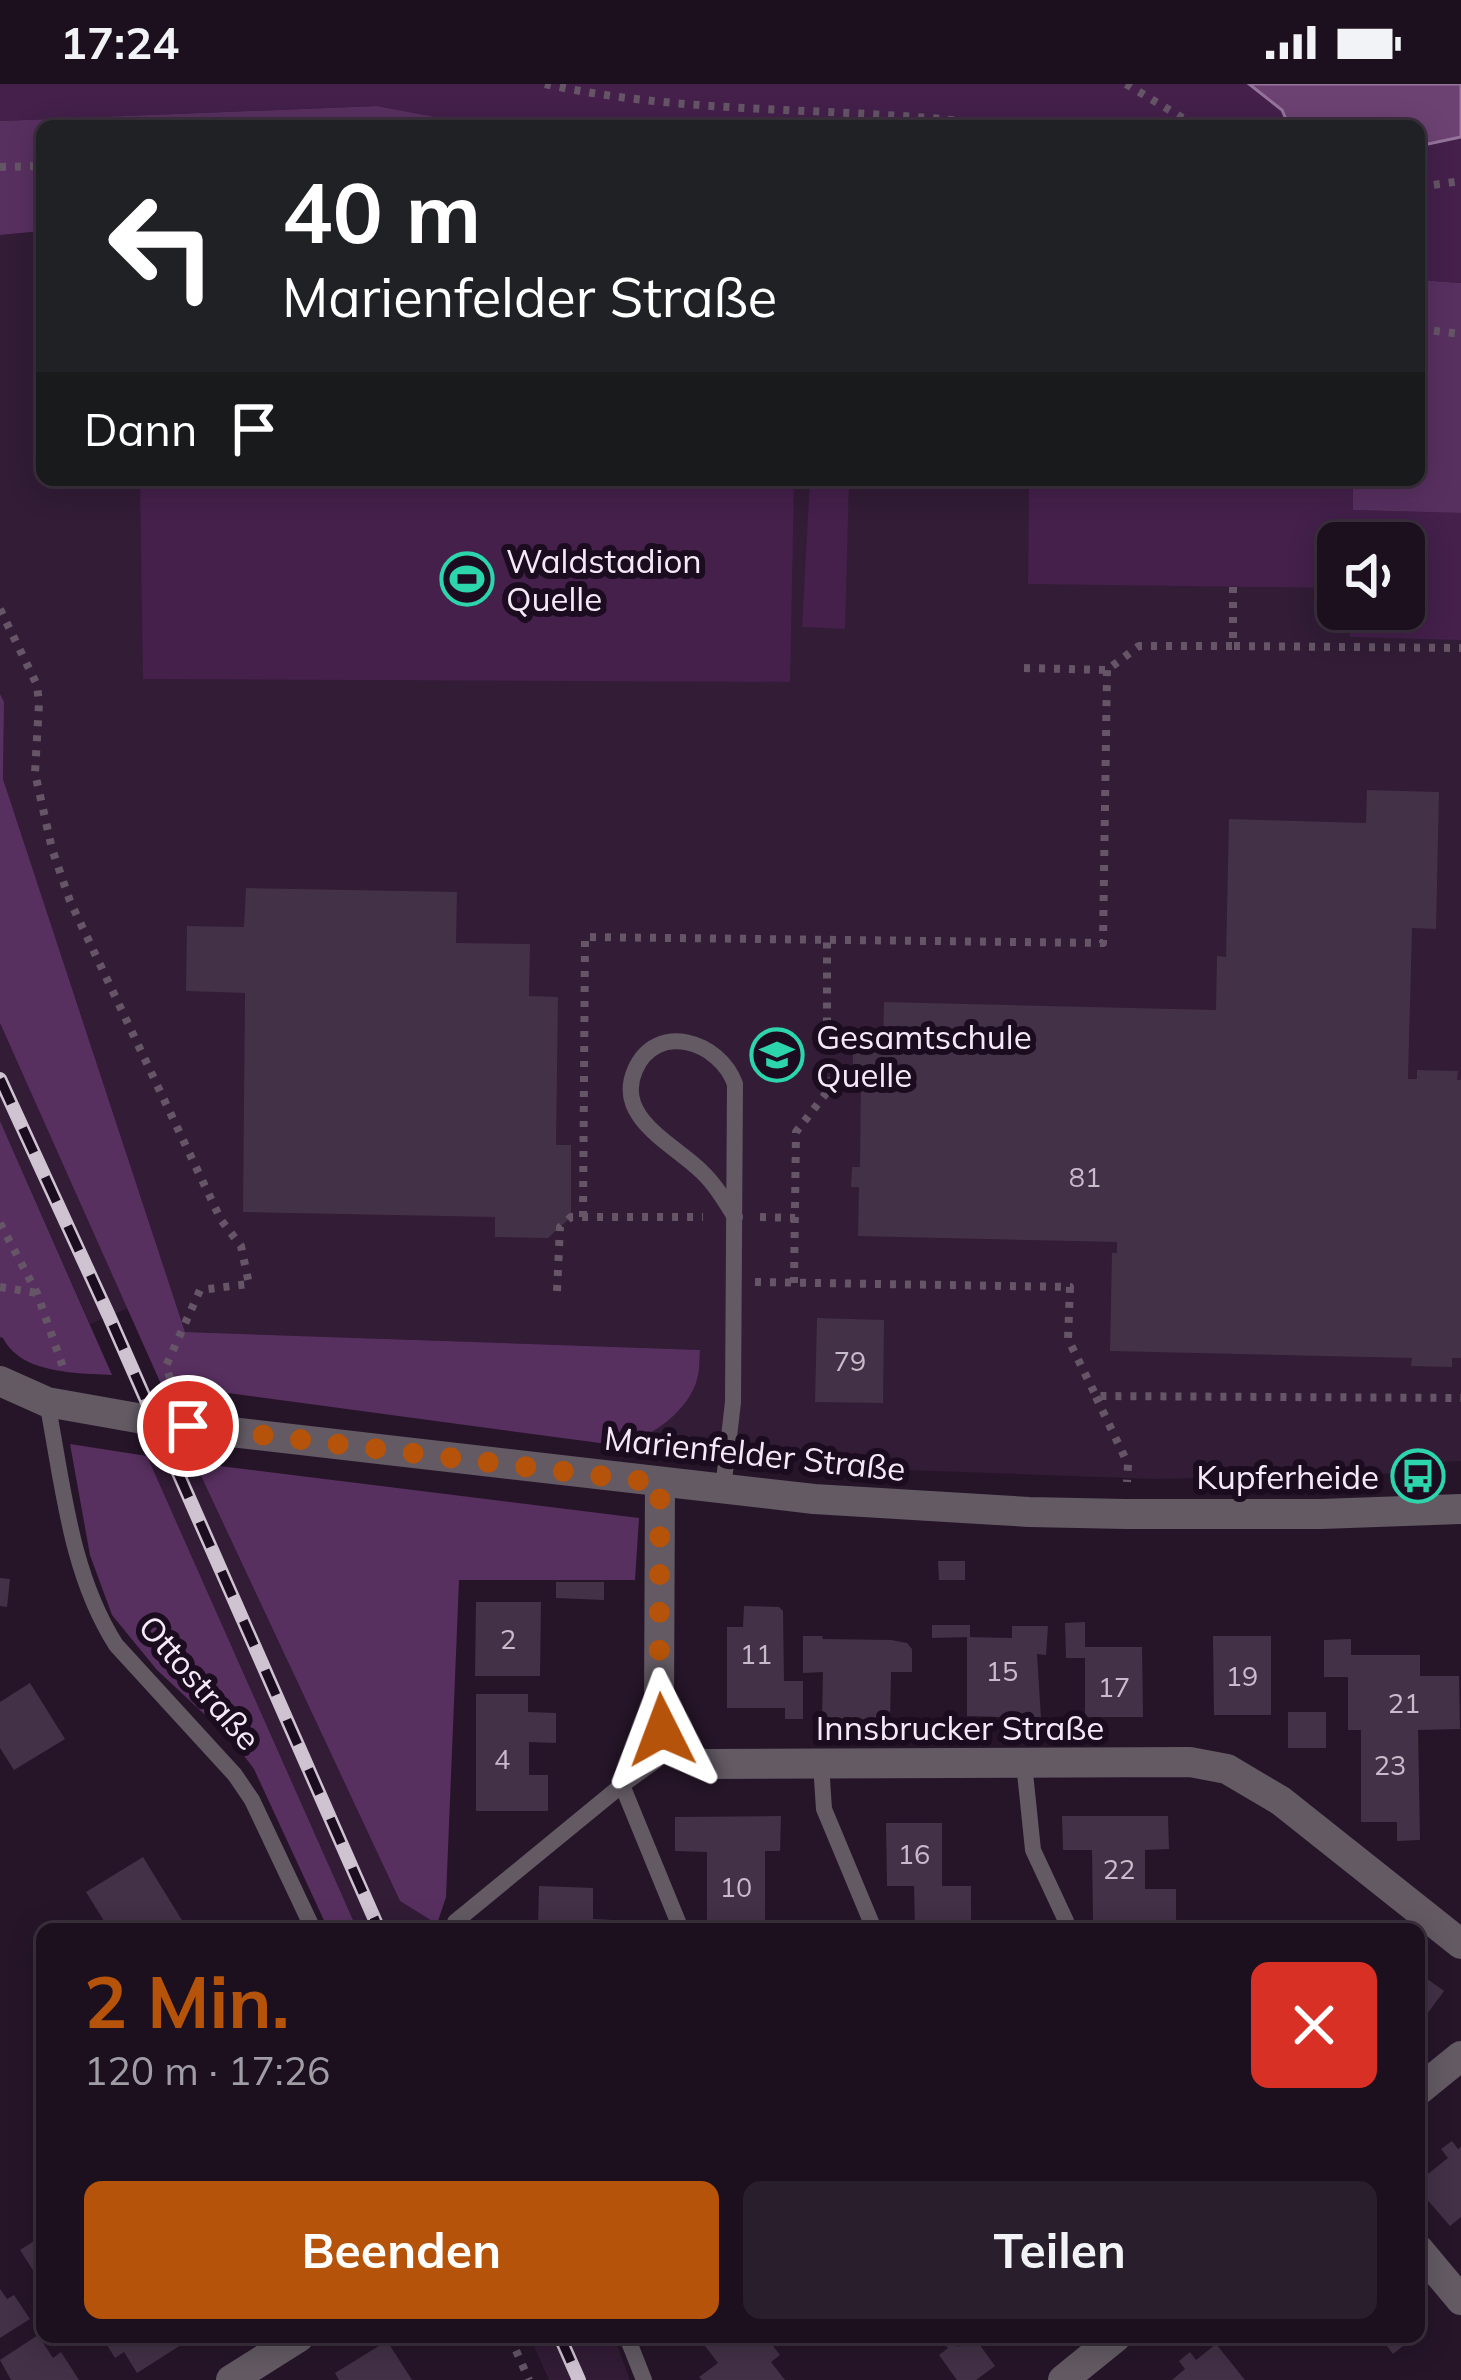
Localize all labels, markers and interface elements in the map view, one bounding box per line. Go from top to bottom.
text: 17:24 [60,14,179,70]
text: 40 m [282,159,481,264]
icon: left [84,168,240,324]
text: Marienfelder Straße [282,263,777,331]
icon: arrive [221,396,287,462]
text: Dann [84,401,197,457]
map controls [1317,522,1425,630]
button: sound [1317,522,1425,630]
place label: Waldstadion Quelle [506,540,702,619]
sports icon: Waldstadion Quelle [439,551,495,607]
place label: Gesamtschule Quelle [816,1016,1032,1095]
school or university icon: Gesamtschule Quelle [749,1027,805,1083]
house number: 81 [1069,1160,1101,1194]
house number: 79 [834,1344,866,1378]
pin [137,1375,239,1477]
icon: arrive [155,1393,221,1459]
street label: Marienfelder Straße [602,1417,908,1489]
bus stop icon: Kupferheide [1390,1448,1446,1504]
place label: Kupferheide [1196,1456,1379,1497]
street label: Ottostraße [130,1606,270,1758]
house number: 2 [500,1622,516,1656]
house number: 11 [740,1637,772,1671]
house number: 15 [986,1654,1018,1688]
house number: 19 [1226,1659,1258,1693]
position arrow [599,1667,725,1793]
house number: 17 [1098,1670,1130,1704]
house number: 21 [1388,1686,1420,1720]
street label: Innsbrucker Straße [816,1707,1104,1748]
house number: 4 [494,1742,510,1776]
house number: 23 [1374,1748,1406,1782]
house number: 16 [898,1837,930,1871]
house number: 22 [1103,1852,1135,1886]
house number: 10 [720,1870,752,1904]
text: 2 Min. [84,1956,290,2046]
button: close [1251,1962,1377,2088]
text: 120 m · 17:26 [84,2046,330,2095]
button: Beenden [84,2181,719,2319]
button: Teilen [743,2181,1377,2319]

